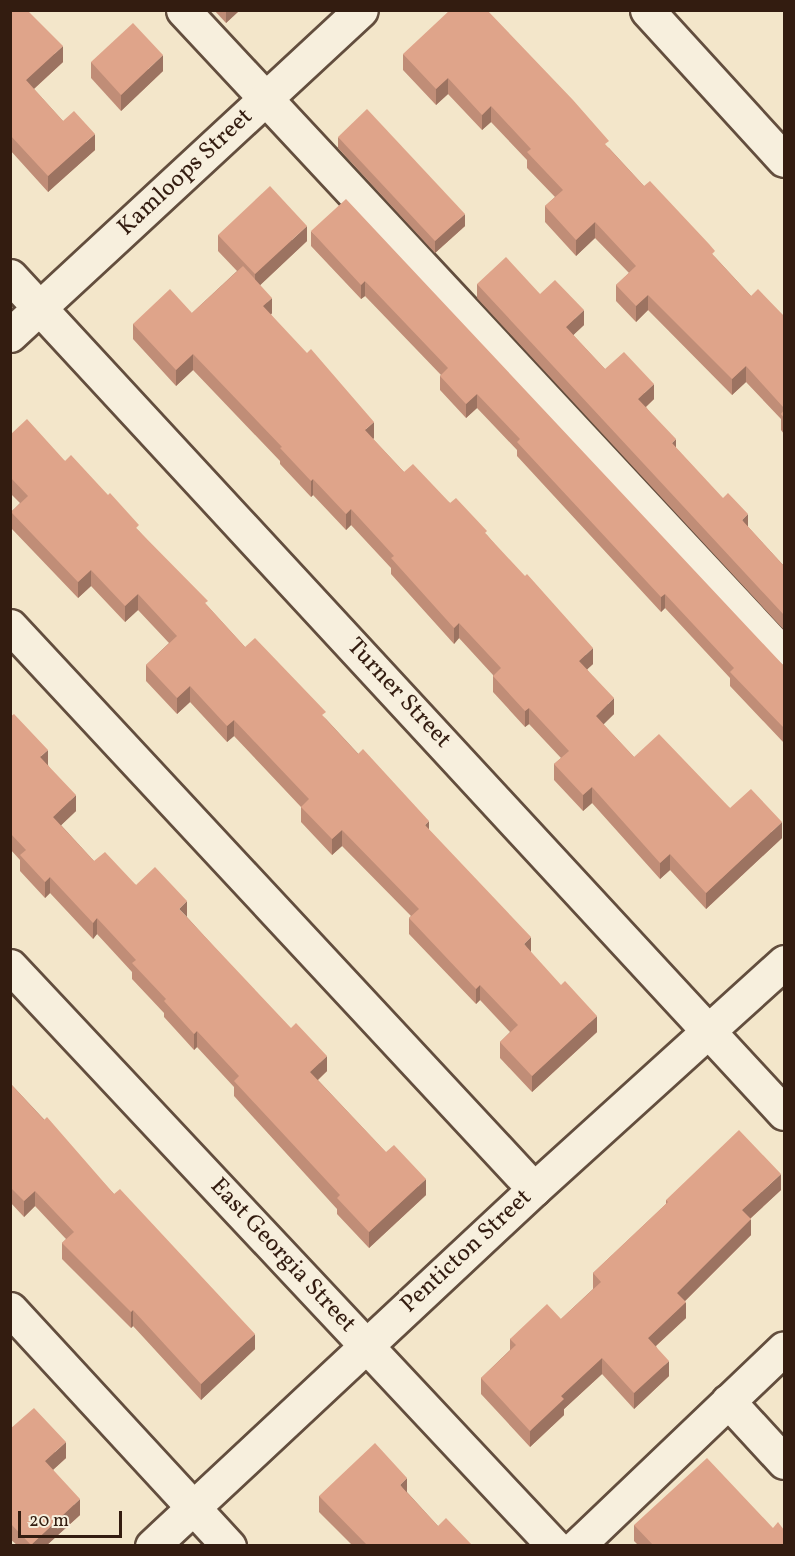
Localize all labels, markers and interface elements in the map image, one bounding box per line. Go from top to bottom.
street label: Kamloops Street [113,103,259,243]
street label: Turner Street [340,633,456,755]
street label: East Georgia Street [203,1173,361,1339]
street label: Penticton Street [396,1184,538,1320]
scale bar [21,1499,124,1537]
text: 20 m [29,1509,69,1534]

